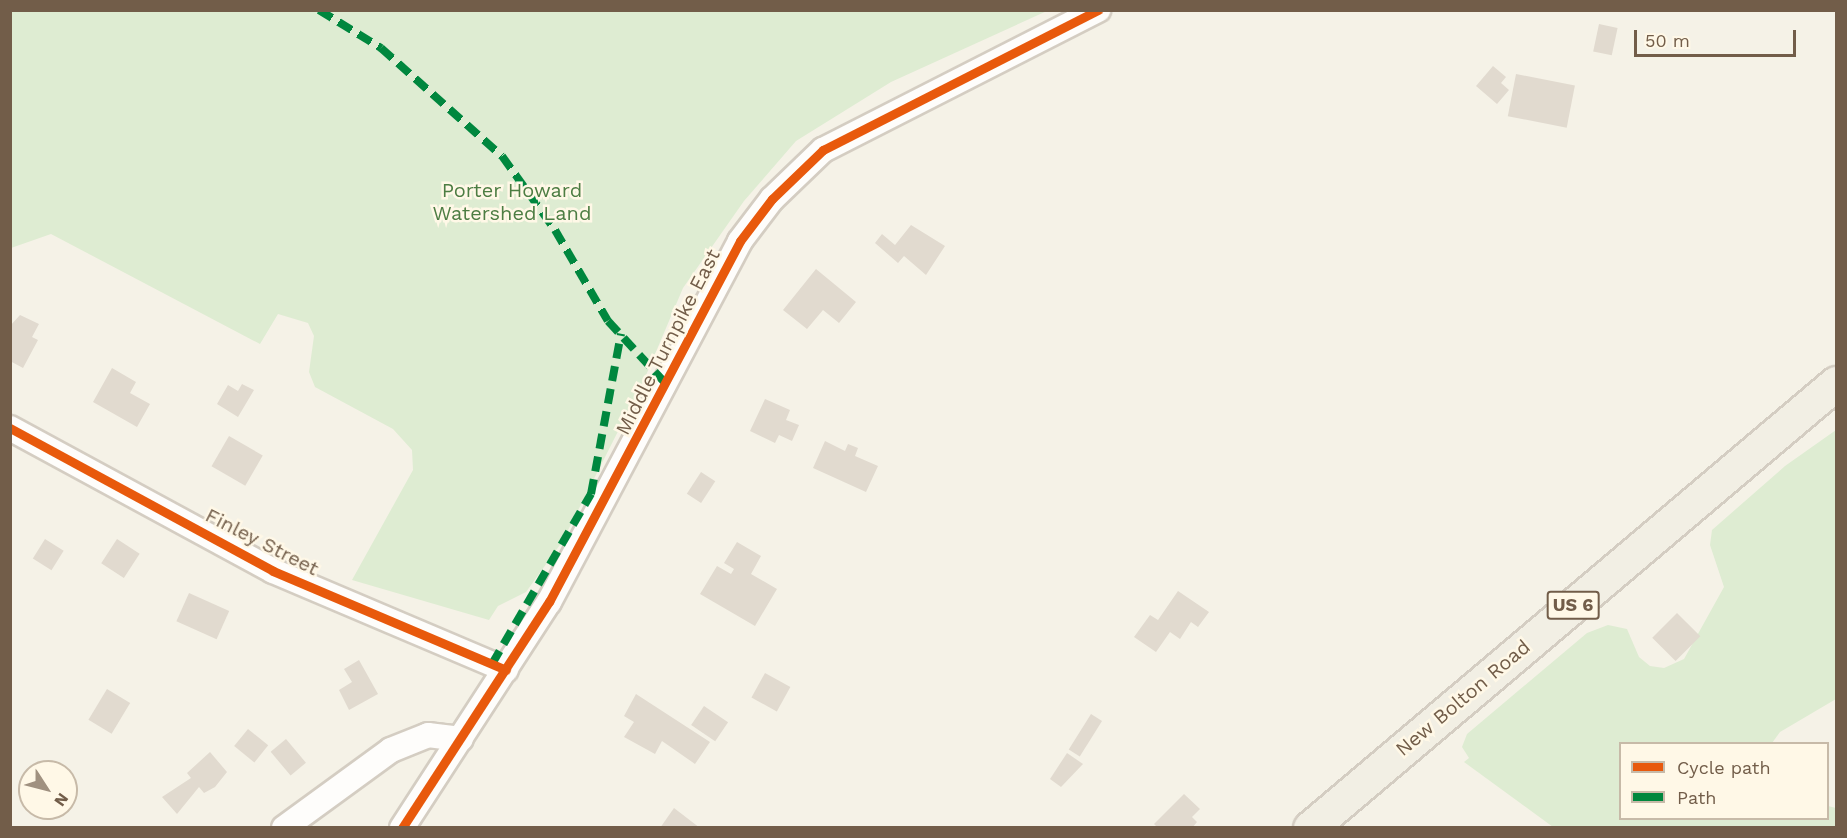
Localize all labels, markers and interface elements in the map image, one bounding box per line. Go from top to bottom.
scale bar [1637,18,1799,56]
text: 50 m [1645,30,1690,51]
park label: Porter Howard Watershed Land [432,178,592,225]
street label: Middle Turnpike East [611,245,725,439]
street label: Finley Street [201,503,323,581]
road number: US 6 [1546,590,1600,620]
street label: New Bolton Road [1391,635,1535,761]
legend [1619,742,1829,820]
text: Cycle path [1677,757,1771,778]
north arrow [18,760,78,820]
text: Path [1677,787,1717,808]
text: N [50,789,73,810]

